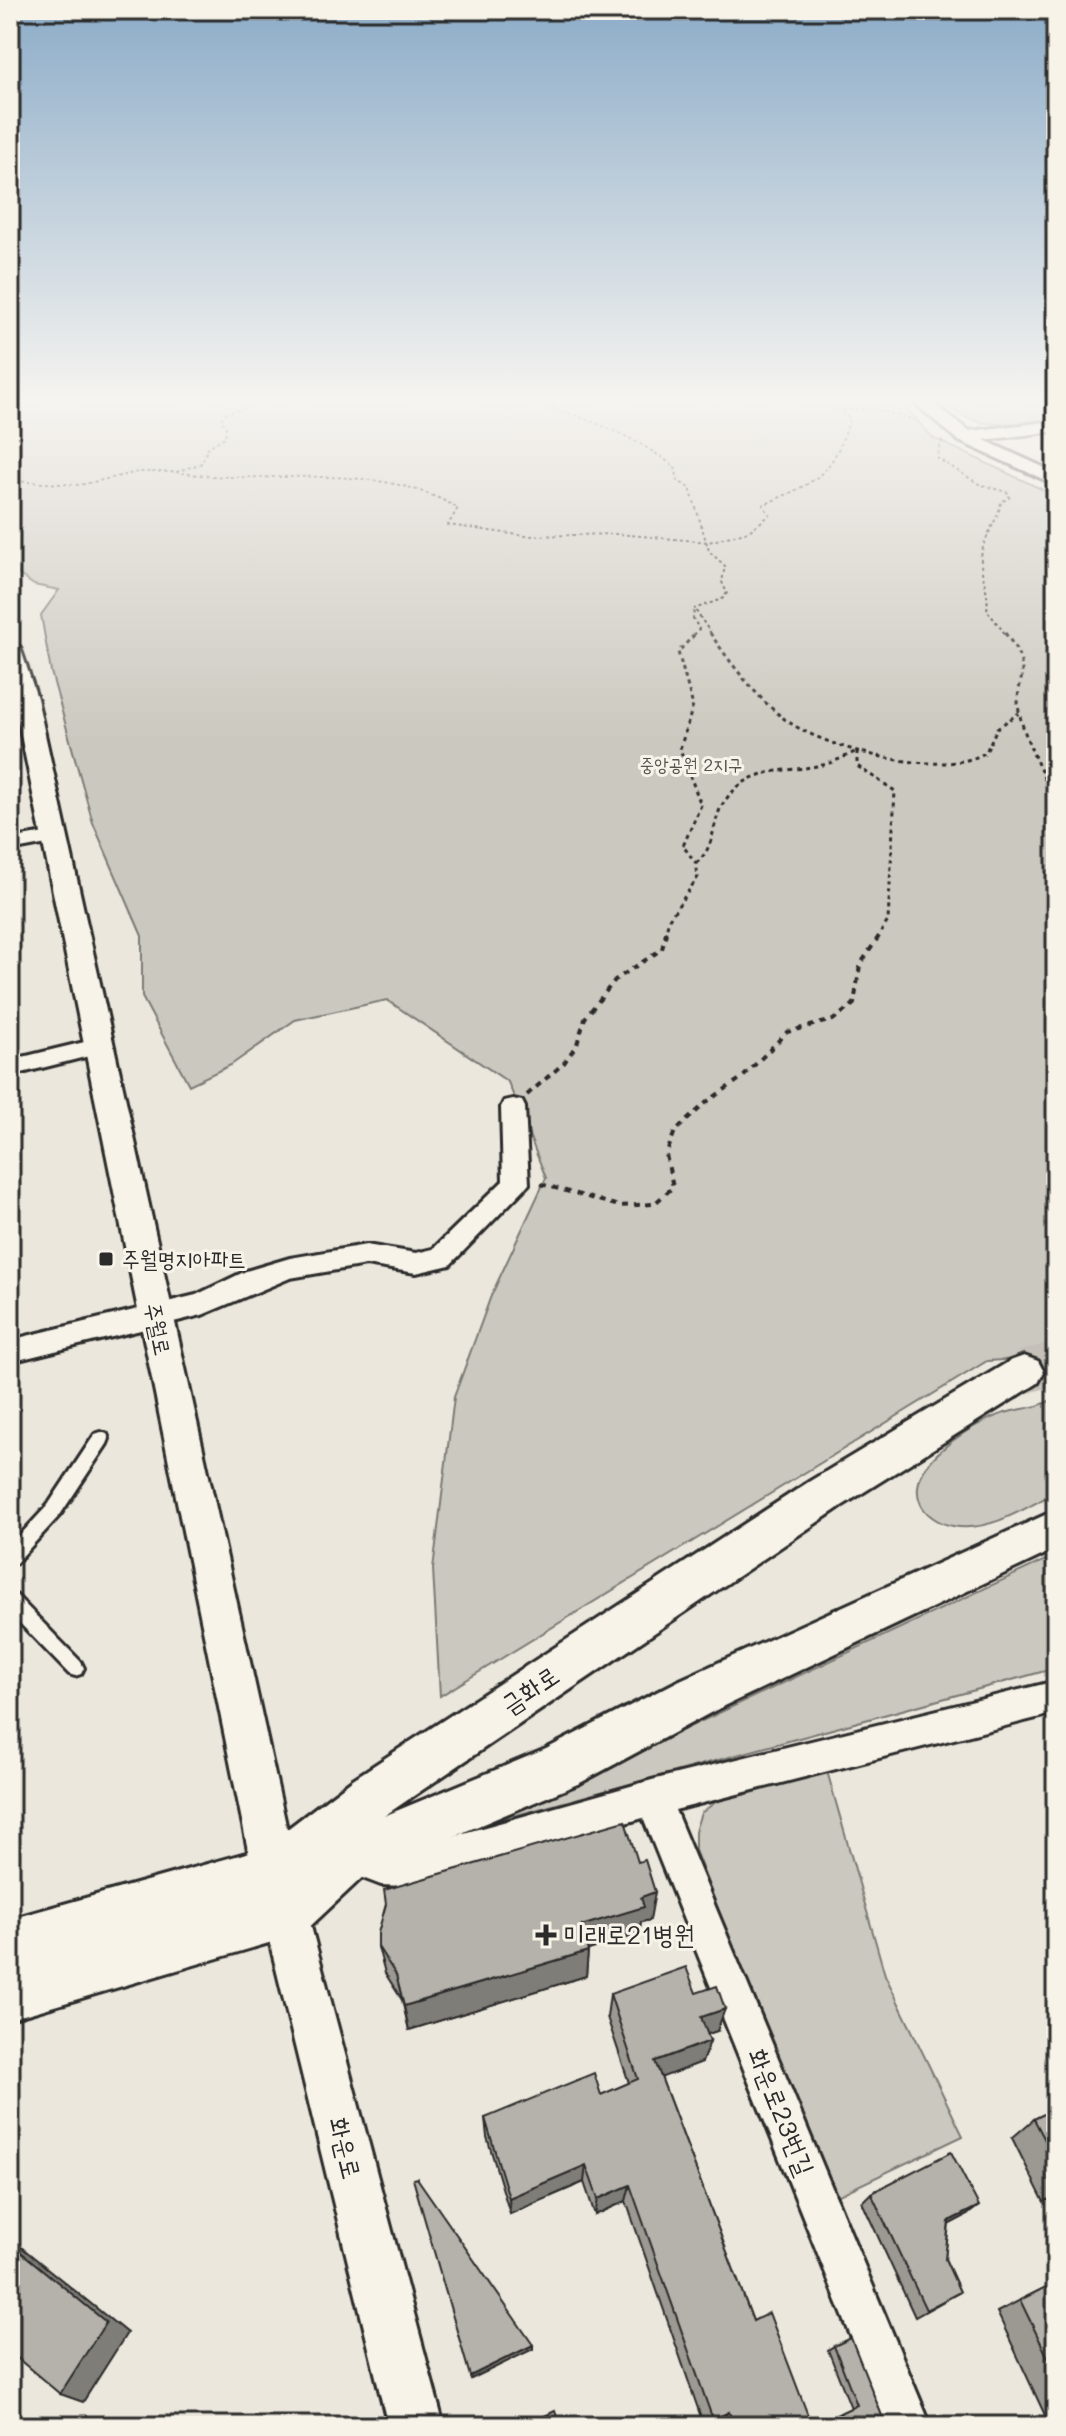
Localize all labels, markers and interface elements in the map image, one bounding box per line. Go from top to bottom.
park label: 중앙공원 2지구 [640,752,742,776]
place label: 주월명지아파트 [122,1244,246,1273]
marker: 주월명지아파트 [97,1250,115,1268]
street label: 주월로 [139,1300,178,1358]
street label: 금화로 [494,1658,565,1721]
place label: 미래로21병원 [564,1917,695,1951]
marker: 미래로21병원 [535,1924,557,1946]
street label: 화운로23번길 [741,2043,823,2180]
street label: 화운로 [322,2113,370,2182]

